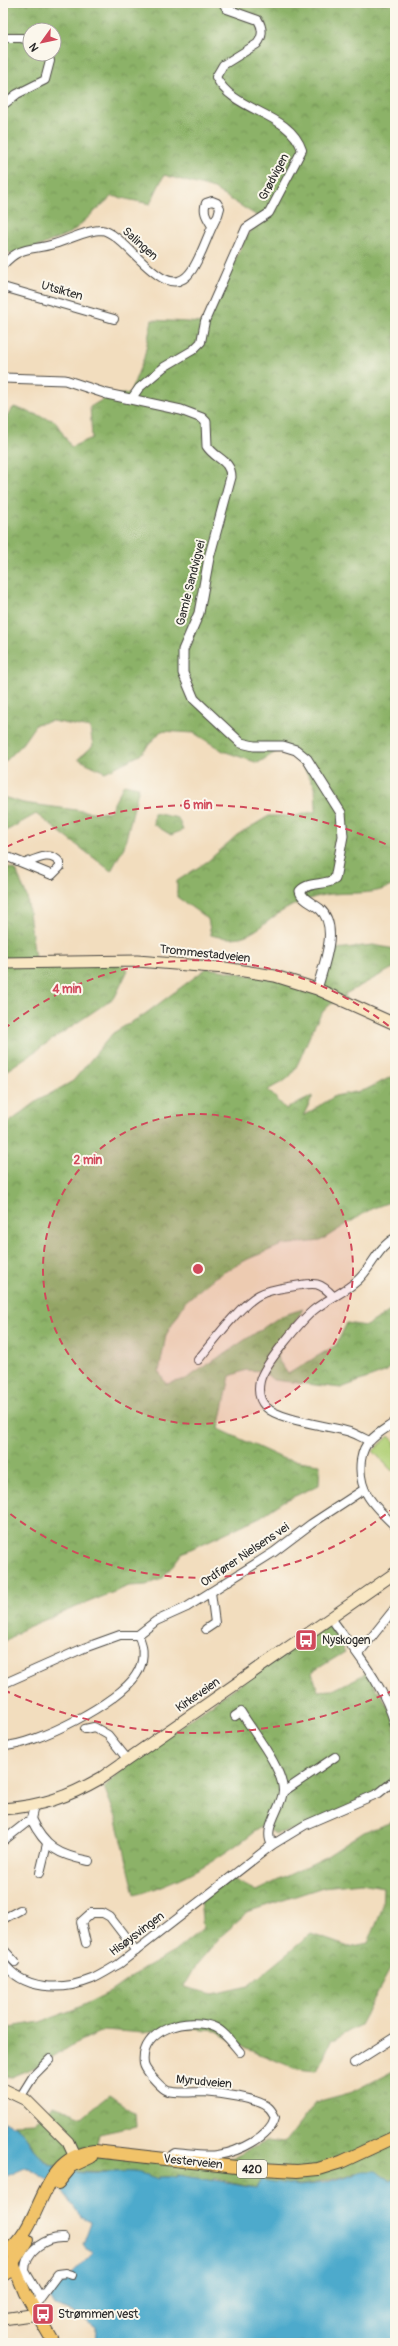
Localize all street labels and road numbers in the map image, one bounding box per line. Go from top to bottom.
street label: Grødvigen [255,151,293,203]
street label: Salingen [119,224,161,264]
street label: Utsikten [39,278,85,304]
street label: Gamle Sandvigvei [173,539,209,627]
street label: Trommestadveien [159,942,251,966]
street label: Ordfører Nielsens vei [198,1520,292,1590]
street label: Kirkeveien [173,1674,223,1716]
street label: Hisøysvingen [107,1908,168,1959]
street label: Myrudveien [176,2072,233,2092]
street label: Vesterveien [163,2151,224,2173]
road number: 420 [237,2160,267,2178]

